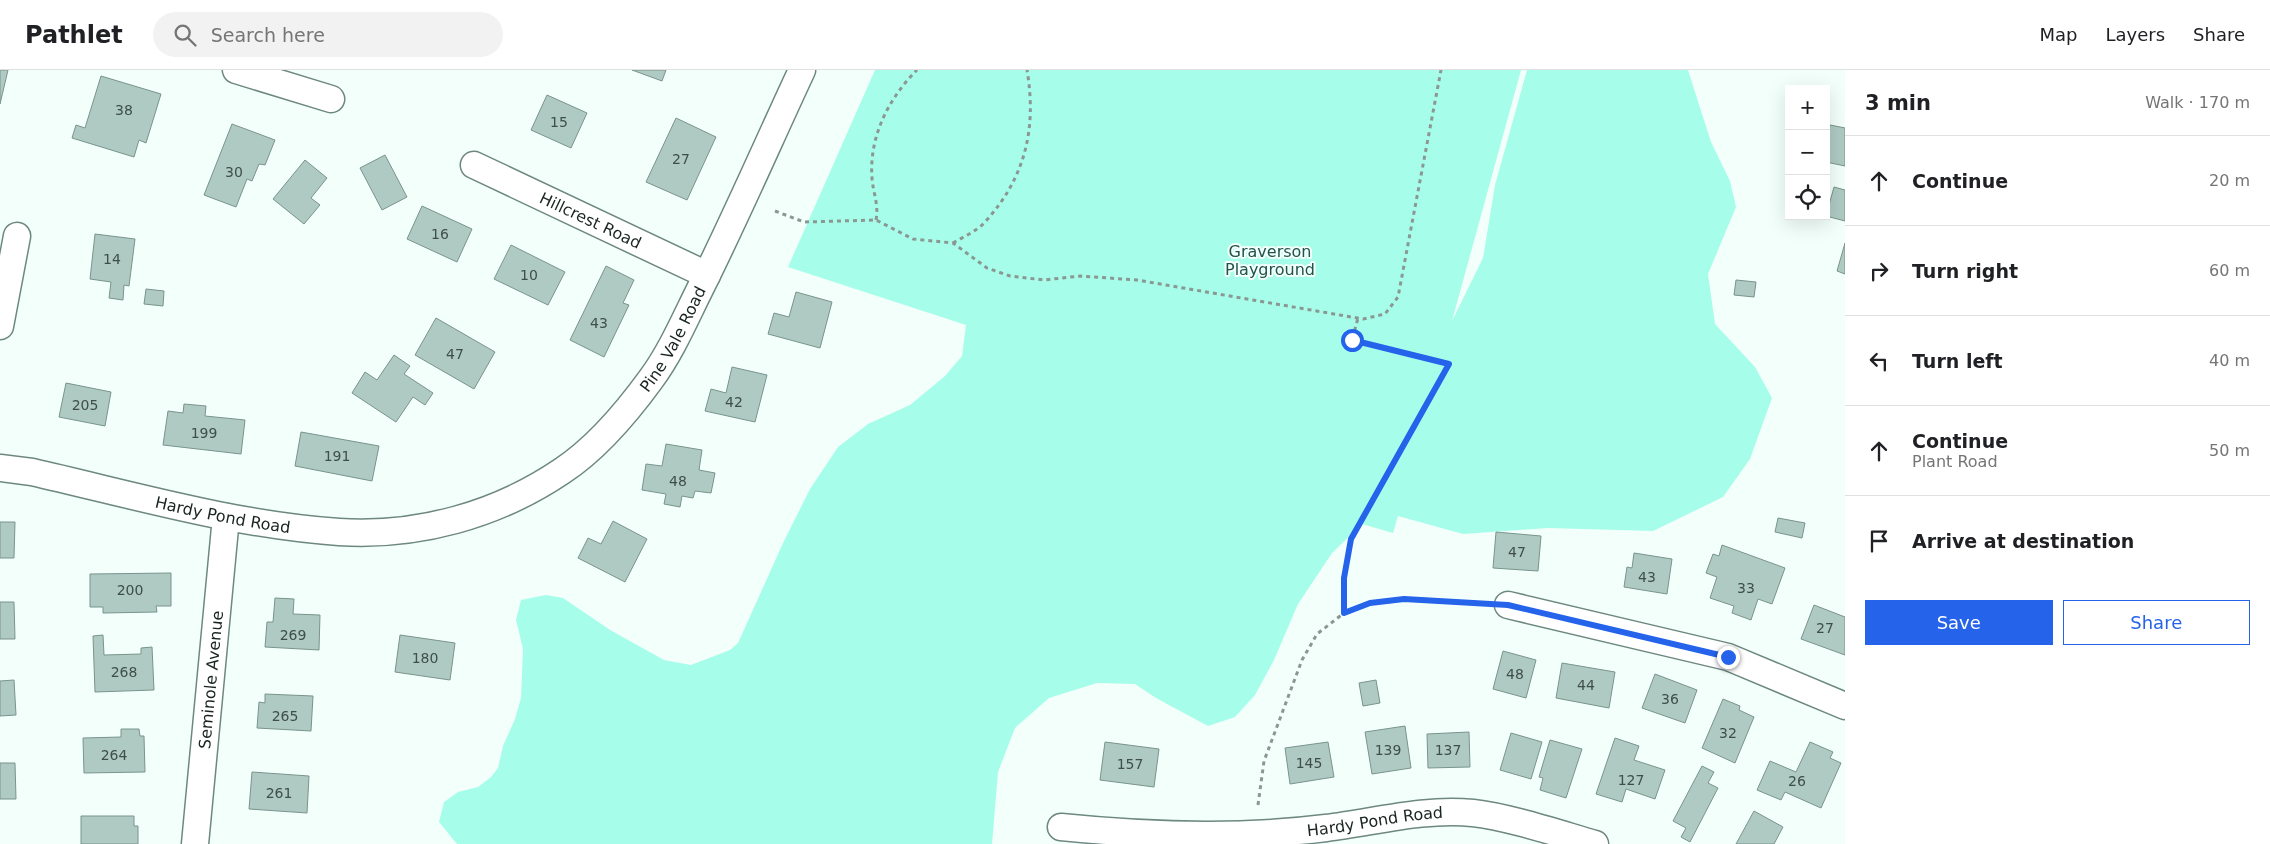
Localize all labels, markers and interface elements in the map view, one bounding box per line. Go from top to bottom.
search box [153,12,503,57]
text: Pathlet [25,21,123,49]
icon: search [171,21,199,49]
text: Search here [211,24,325,46]
text: Map [2039,24,2077,45]
text: Layers [2105,24,2165,45]
text: Share [2193,24,2245,45]
map controls [1785,85,1830,220]
button: + [1785,85,1830,130]
text: 3 min [1865,91,1931,115]
text: Walk · 170 m [2145,93,2250,112]
house number: 38 [115,102,133,118]
house number: 15 [550,114,568,130]
button: − [1785,130,1830,175]
house number: 27 [672,151,690,167]
house number: 30 [225,164,243,180]
icon: ahead [1865,167,1893,195]
text: Continue [1912,170,2008,192]
text: 20 m [2209,171,2250,190]
button: locate [1785,175,1830,220]
street label: Hillcrest Road [537,188,644,253]
house number: 16 [431,226,449,242]
park label: Graverson Playground [1225,242,1315,279]
house number: 14 [103,251,121,267]
icon: right [1865,257,1893,285]
text: Turn right [1912,260,2018,282]
text: 60 m [2209,261,2250,280]
house number: 10 [520,267,538,283]
street label: Pine Vale Road [636,283,710,396]
house number: 43 [590,315,608,331]
route start [1341,329,1364,352]
house number: 47 [446,346,464,362]
icon: left [1865,347,1893,375]
text: Turn left [1912,350,2003,372]
text: 40 m [2209,351,2250,370]
house number: 42 [725,394,743,410]
house number: 205 [72,397,98,413]
house number: 199 [191,425,217,441]
text: Continue [1912,430,2008,452]
icon: ahead [1865,437,1893,465]
text: 50 m [2209,441,2250,460]
house number: 191 [324,448,350,464]
text: Plant Road [1912,452,1998,471]
house number: 48 [669,473,687,489]
street label: Hardy Pond Road [153,493,292,537]
icon: arrive [1865,527,1893,555]
text: Arrive at destination [1912,530,2134,552]
house number: 47 [1508,544,1526,560]
house number: 43 [1638,569,1656,585]
house number: 33 [1737,580,1755,596]
house number: 200 [117,582,143,598]
button: Save [1865,600,2053,645]
button: Share [2063,600,2250,645]
street label: Seminole Avenue [195,610,227,750]
house number: 27 [1816,620,1834,636]
house number: 269 [280,627,306,643]
route end [1717,646,1740,669]
house number: 180 [412,650,438,666]
house number: 268 [111,664,137,680]
house number: 48 [1506,666,1524,682]
house number: 44 [1577,677,1595,693]
house number: 36 [1661,691,1679,707]
house number: 265 [272,708,298,724]
house number: 32 [1719,725,1737,741]
house number: 139 [1375,742,1401,758]
house number: 137 [1435,742,1461,758]
house number: 264 [101,747,127,763]
house number: 145 [1296,755,1322,771]
house number: 157 [1117,756,1143,772]
house number: 127 [1618,772,1644,788]
house number: 26 [1788,773,1806,789]
house number: 261 [266,785,292,801]
street label: Hardy Pond Road [1306,803,1443,840]

